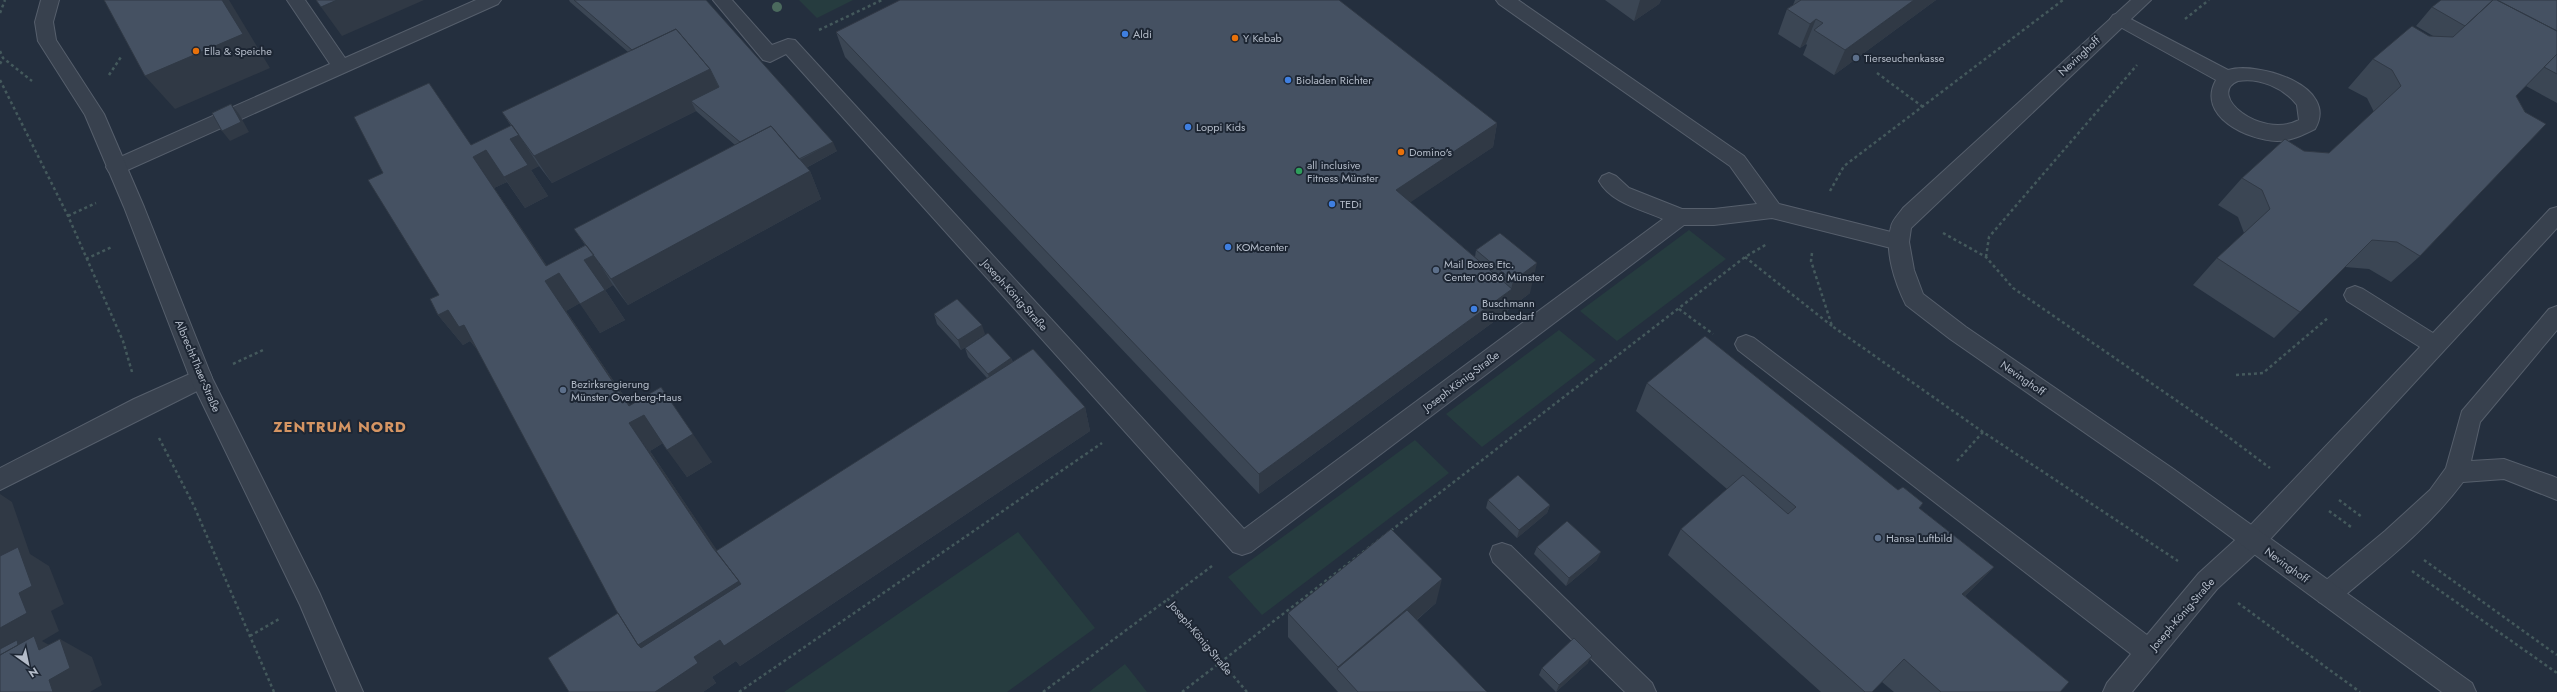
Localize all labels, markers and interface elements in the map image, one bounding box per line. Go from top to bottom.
place label: Aldi [1133,26,1152,42]
marker: Aldi [1120,29,1130,39]
place label: Y Kebab [1243,30,1282,46]
street label: Nevinghoff [2055,32,2104,80]
marker: Y Kebab [1230,33,1240,43]
place label: Ella & Speiche [204,43,272,59]
marker: Ella & Speiche [191,46,201,56]
place label: Tierseuchenkasse [1864,50,1945,66]
marker: Tierseuchenkasse [1851,53,1861,63]
place label: Bioladen Richter [1296,72,1372,88]
marker: Bioladen Richter [1283,75,1293,85]
place label: Loppi Kids [1196,119,1246,135]
marker: Loppi Kids [1183,122,1193,132]
place label: Domino's [1409,144,1452,160]
marker: Domino's [1396,147,1406,157]
place label: all inclusive Fitness Münster [1307,157,1379,186]
marker: all inclusive Fitness Münster [1294,166,1304,176]
place label: TEDi [1340,196,1362,212]
marker: TEDi [1327,199,1337,209]
place label: KOMcenter [1236,239,1288,255]
marker: KOMcenter [1223,242,1233,252]
street label: Joseph-König-Straße [977,254,1052,335]
place label: Mail Boxes Etc. Center 0086 Münster [1444,256,1544,285]
marker: Mail Boxes Etc. Center 0086 Münster [1431,265,1441,275]
place label: Buschmann Bürobedarf [1482,295,1535,324]
marker: Buschmann Bürobedarf [1469,304,1479,314]
street label: Albrecht-Thaer-Straße [171,317,225,415]
street label: Joseph-König-Straße [1418,347,1503,416]
street label: Nevinghoff [1997,357,2050,400]
place label: Bezirksregierung Münster Overberg-Haus [571,376,682,405]
marker: Bezirksregierung Münster Overberg-Haus [558,385,568,395]
district label: ZENTRUM NORD [273,416,407,438]
place label: Hansa Luftbild [1886,530,1952,546]
marker: Hansa Luftbild [1873,533,1883,543]
street label: Nevinghoff [2261,543,2313,587]
street label: Joseph-König-Straße [2145,574,2218,655]
street label: Joseph-König-Straße [1164,596,1237,679]
north arrow [8,644,48,684]
text: N [25,663,41,681]

